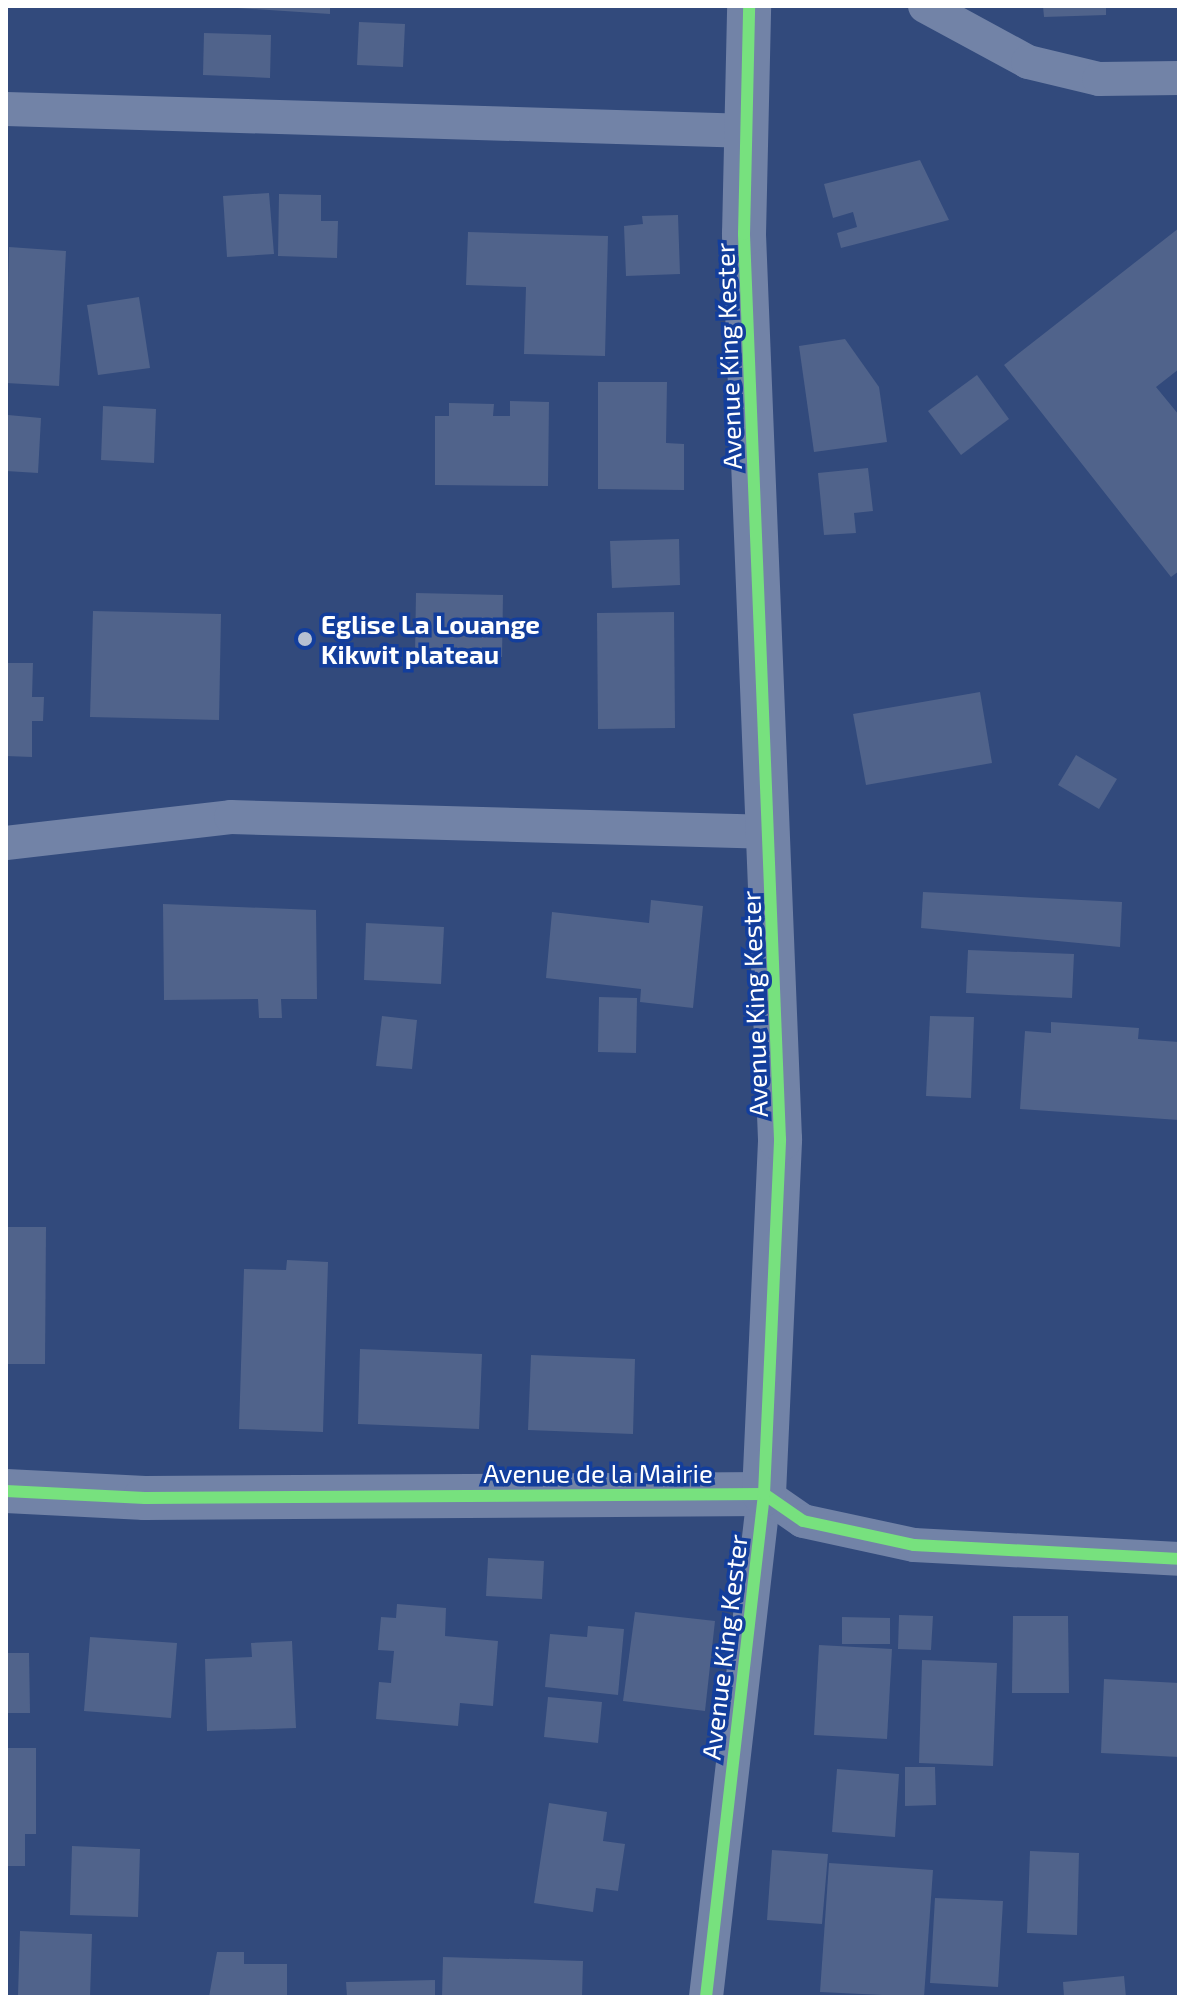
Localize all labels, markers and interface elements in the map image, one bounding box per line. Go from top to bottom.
street label: Avenue King Kester [708,242,748,470]
place label: Eglise La Louange Kikwit plateau [321,608,540,670]
marker: Eglise La Louange Kikwit plateau [296,630,314,648]
street label: Avenue King Kester [734,890,774,1118]
street label: Avenue de la Mairie [483,1457,713,1489]
street label: Avenue King Kester [695,1533,753,1761]

